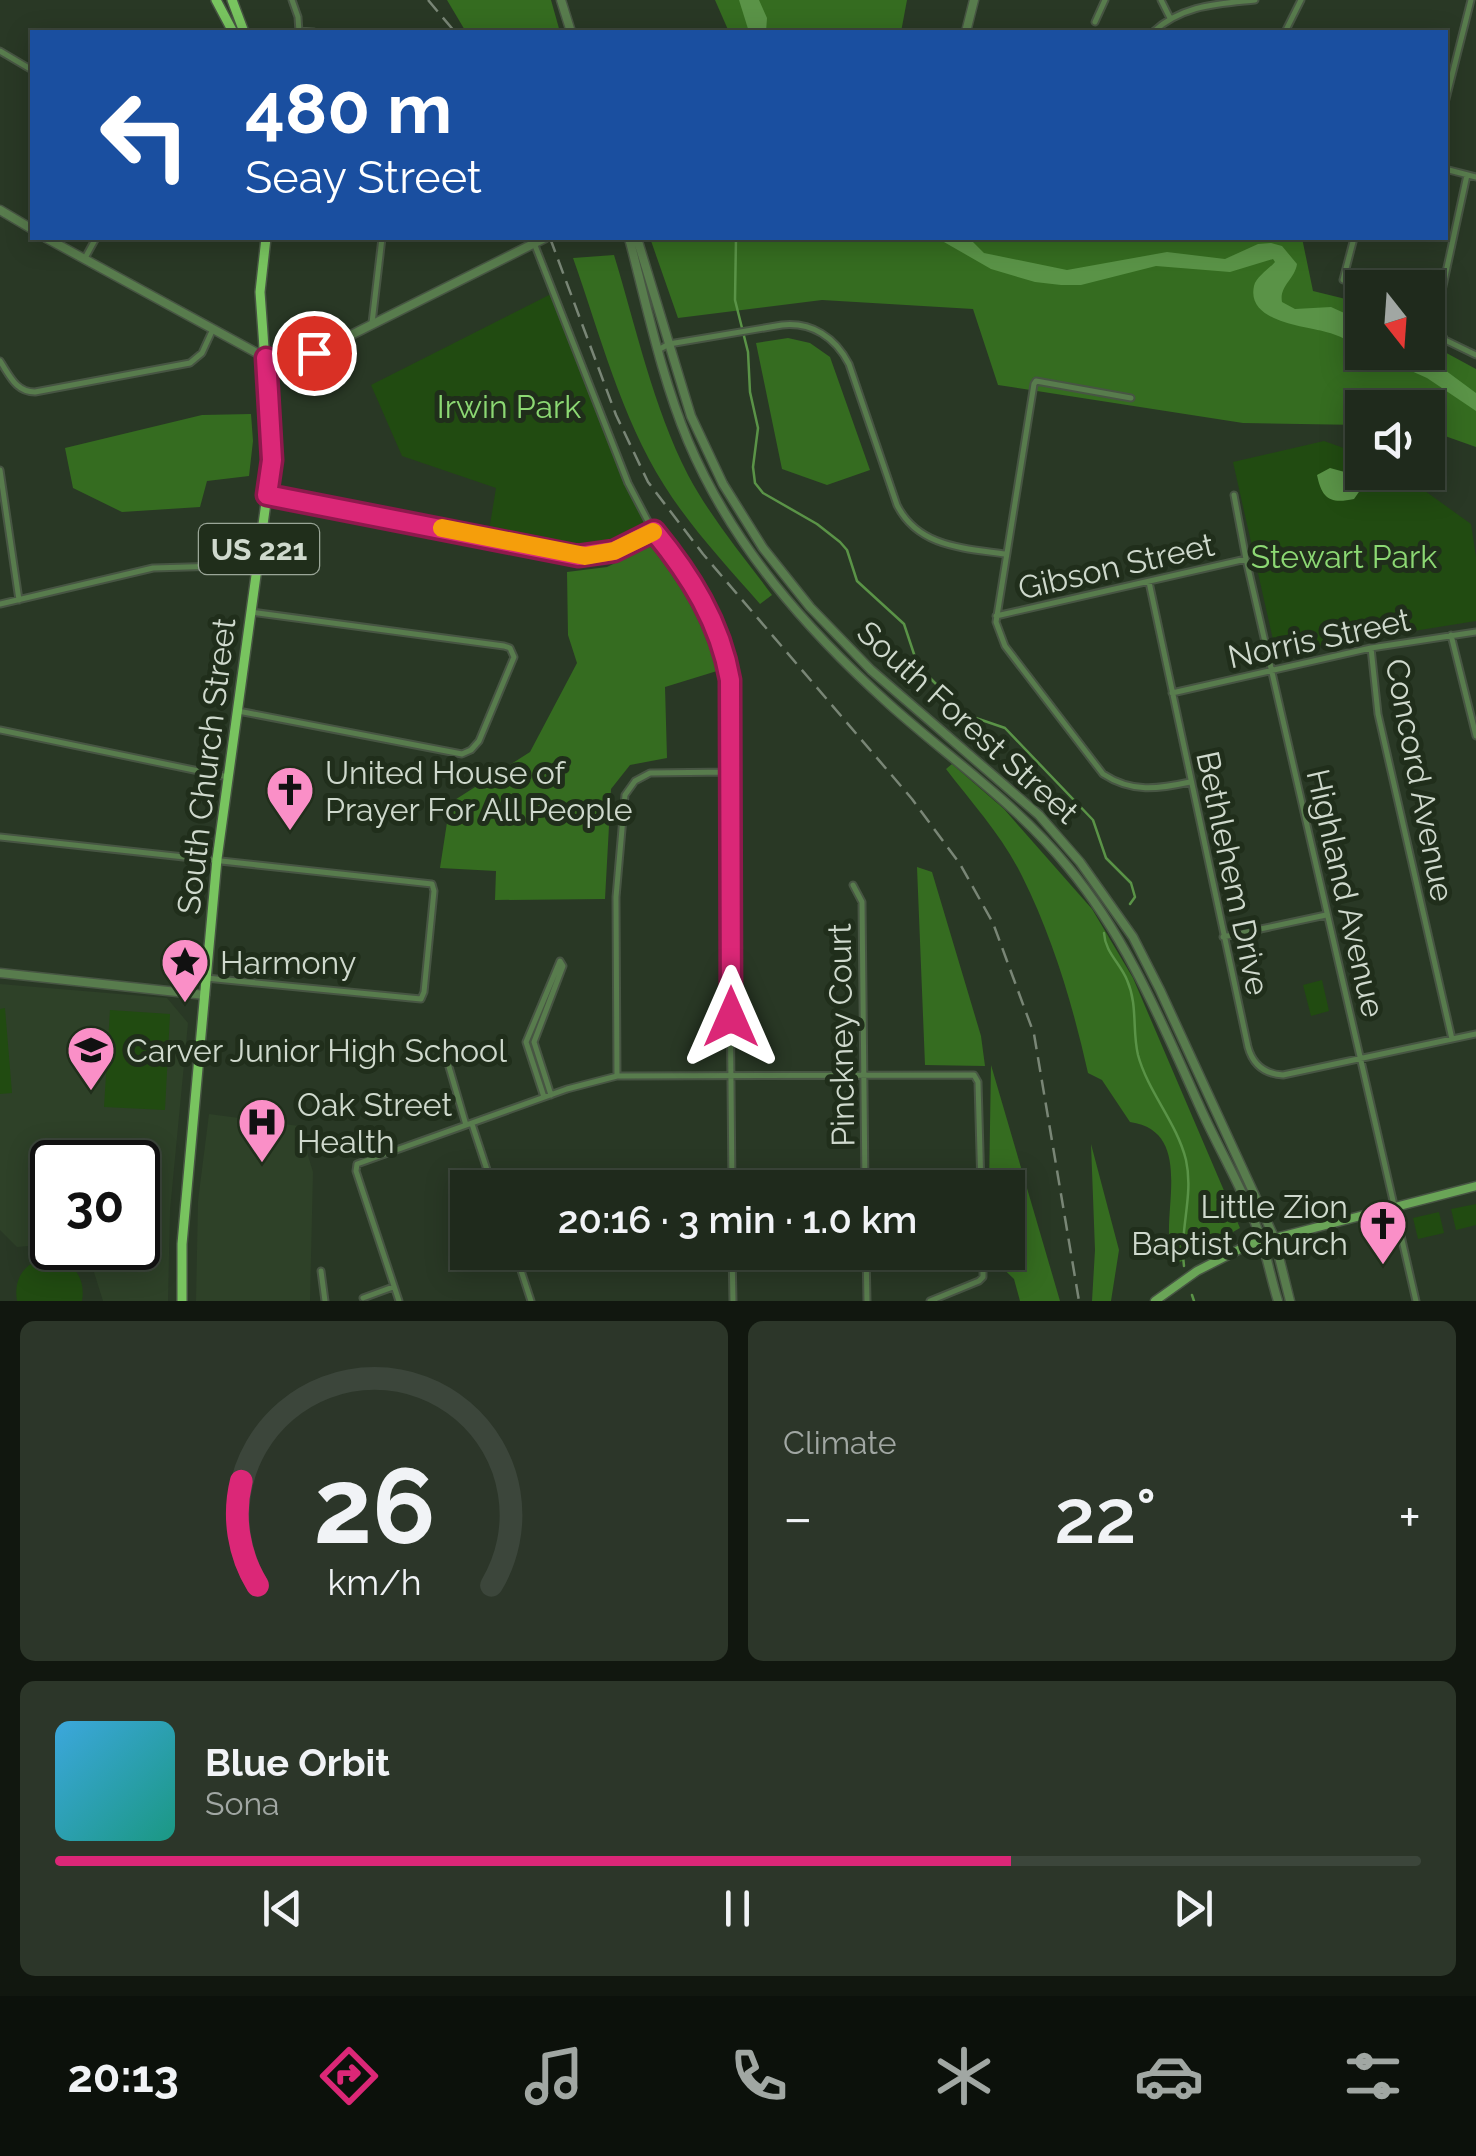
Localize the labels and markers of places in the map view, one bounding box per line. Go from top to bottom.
pin [272,311,357,396]
place label: United House of Prayer For All People [325,754,633,828]
church icon: United House of Prayer For All People [264,764,316,832]
place icon: Harmony [159,936,211,1004]
place label: Harmony [220,944,356,981]
school or university icon: Carver Junior High School [65,1024,117,1092]
place label: Carver Junior High School [126,1032,507,1069]
place label: Oak Street Health [297,1086,452,1160]
hospital icon: Oak Street Health [236,1096,288,1164]
place label: Little Zion Baptist Church [1131,1188,1348,1262]
church icon: Little Zion Baptist Church [1357,1198,1409,1266]

